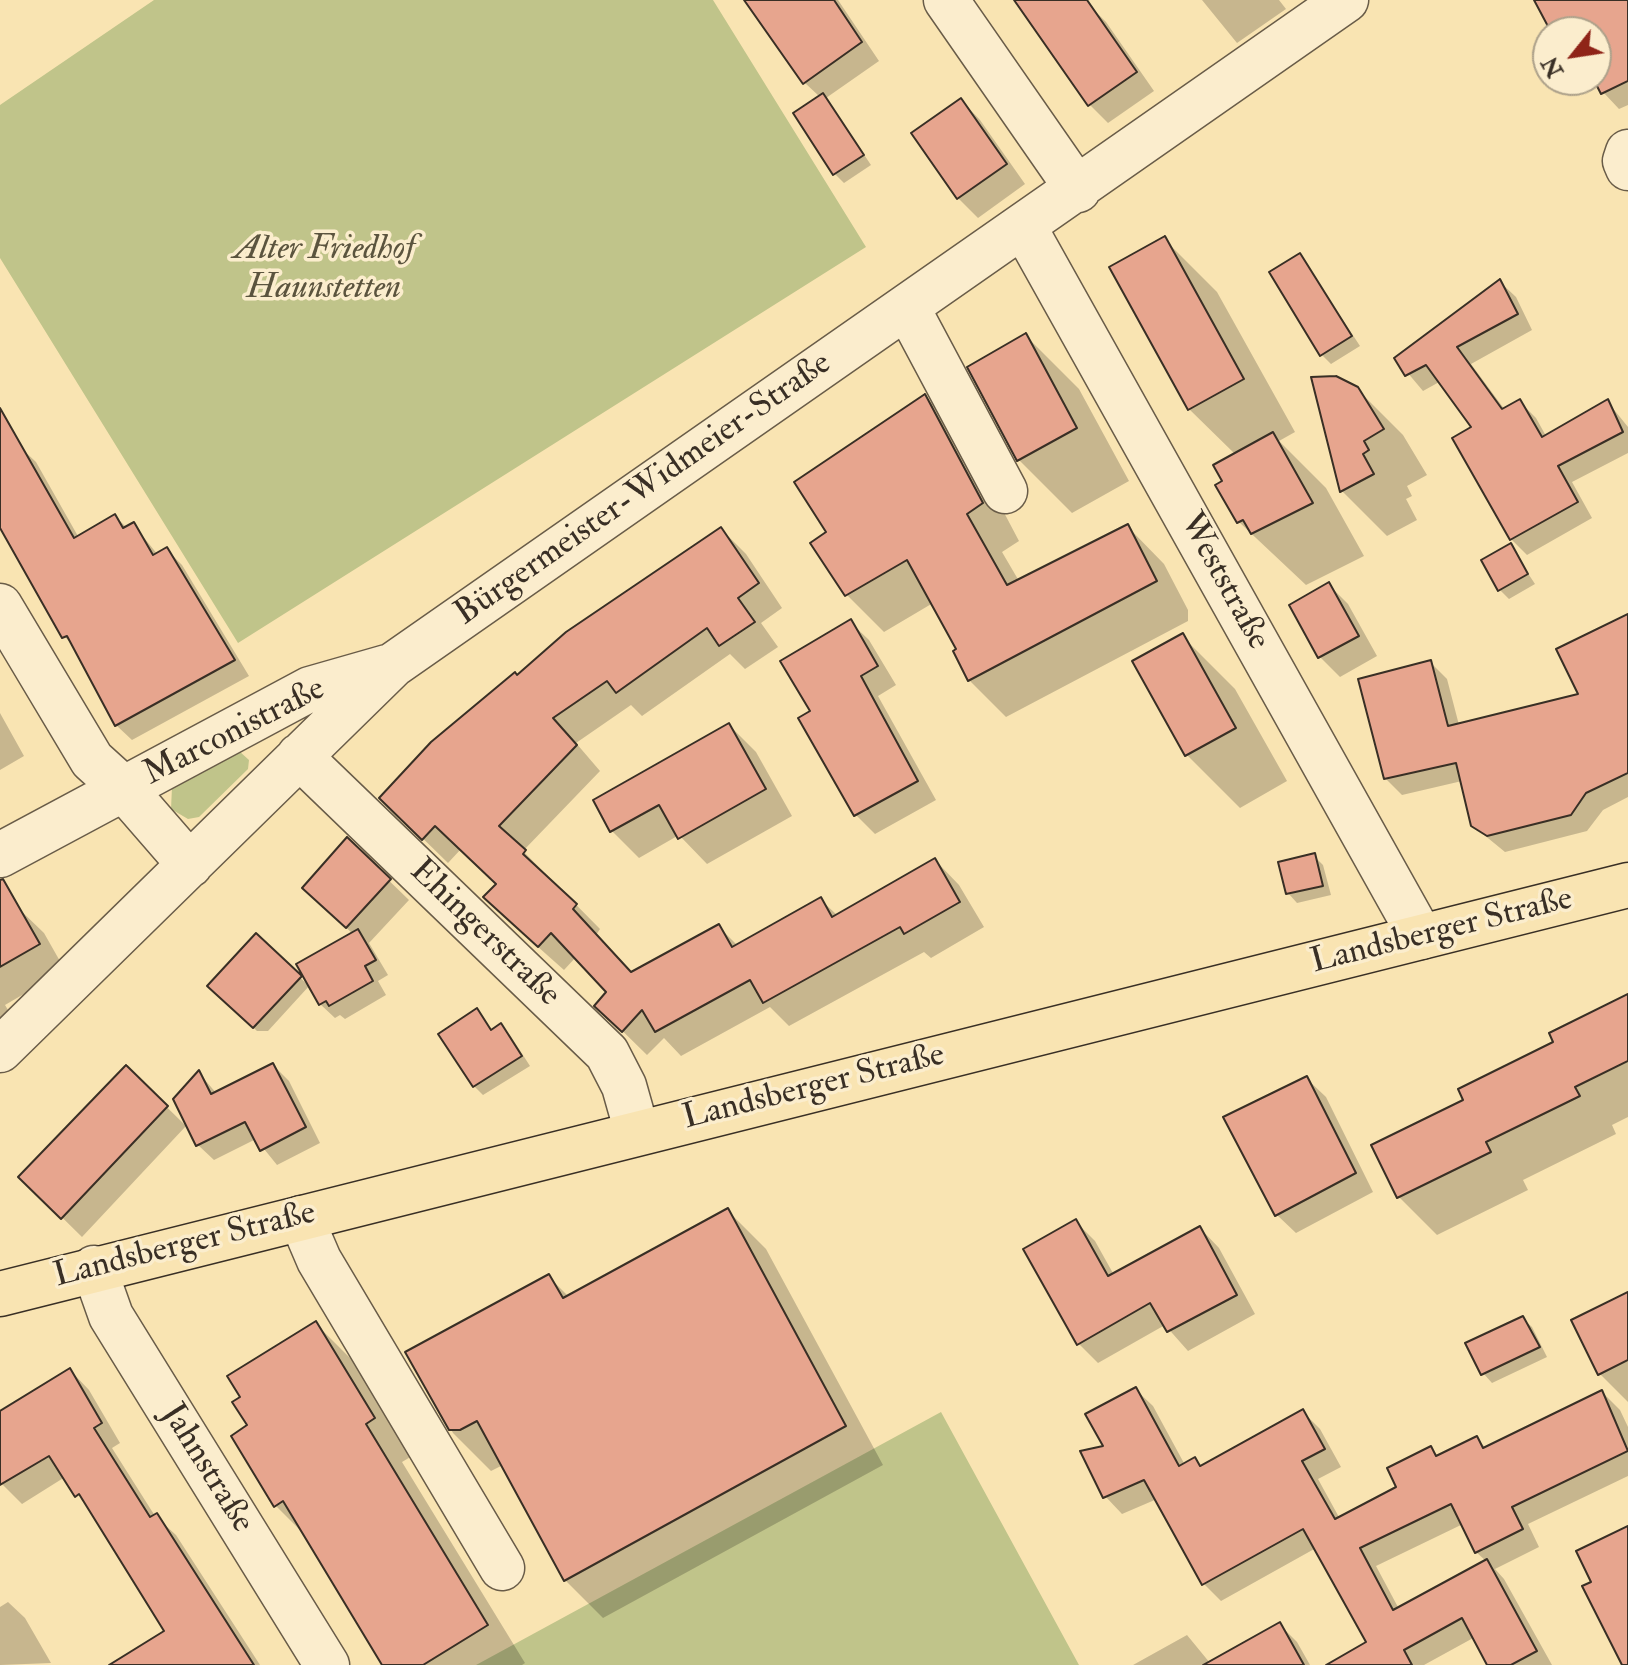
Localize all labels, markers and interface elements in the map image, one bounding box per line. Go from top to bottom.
north arrow [1532,16,1612,96]
text: N [1536,51,1570,83]
park label: Alter Friedhof Haunstetten [233,231,415,310]
street label: Bürgermeister-Widmeier-Straße [448,344,840,636]
street label: Weststraße [1169,506,1277,658]
street label: Marconistraße [138,670,332,796]
street label: Ehingerstraße [400,852,568,1016]
street label: Landsberger Straße [1307,880,1577,984]
street label: Landsberger Straße [679,1036,949,1140]
street label: Landsberger Straße [50,1194,320,1298]
street label: Jahnstraße [150,1397,262,1541]

